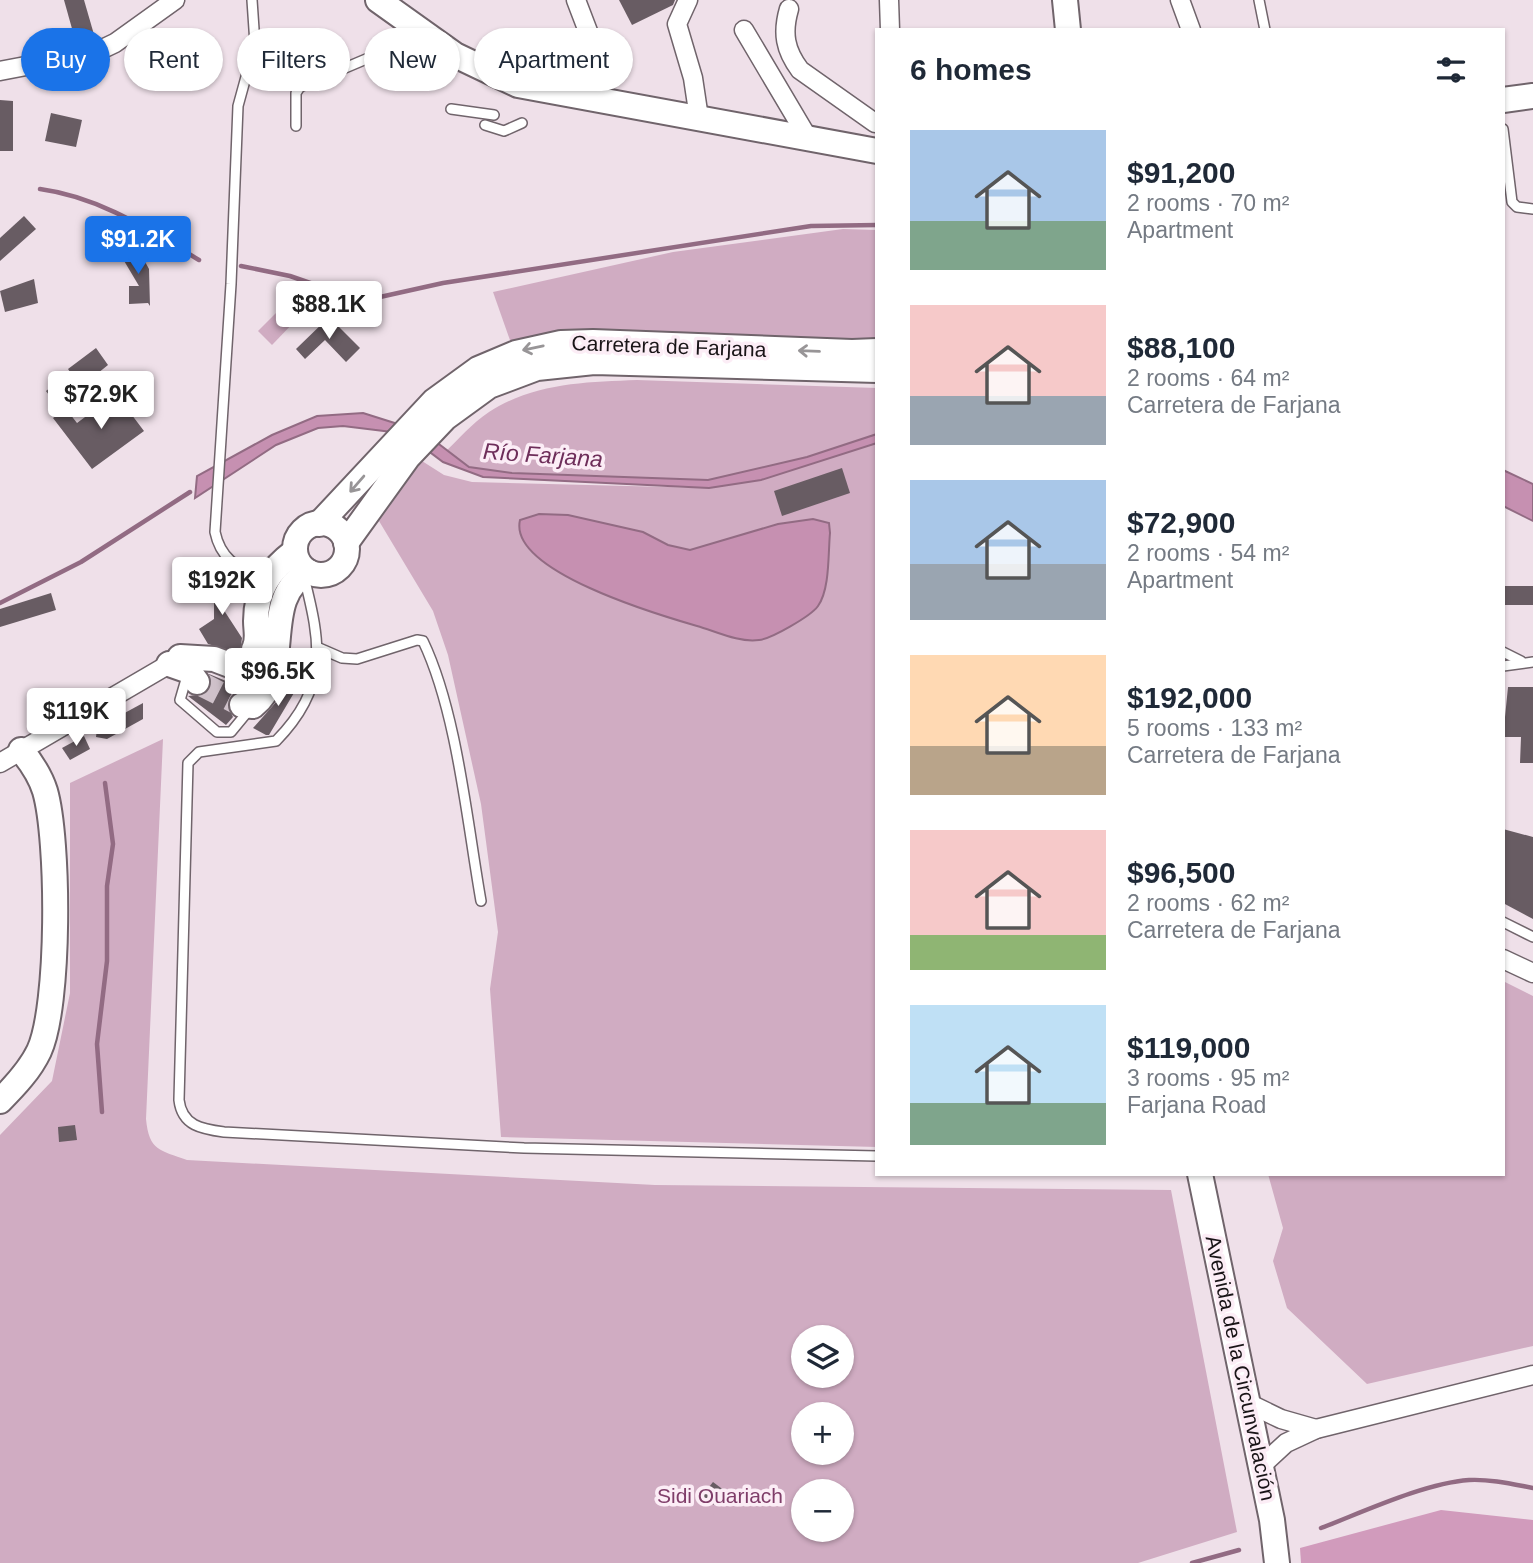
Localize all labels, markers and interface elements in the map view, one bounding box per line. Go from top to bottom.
chip: Buy [21,28,110,91]
chip: Rent [124,28,223,91]
chip: Filters [237,28,350,91]
chip: New [364,28,460,91]
chip: Apartment [474,28,633,91]
icon: filters [1432,51,1470,89]
text: 6 homes [910,53,1032,86]
text: $91,200 [1127,156,1235,189]
icon: home [966,158,1050,242]
text: 2 rooms · 70 m² [1127,190,1289,216]
pin: $91.2K [81,216,195,276]
text: Apartment [1127,217,1233,243]
text: $91.2K [101,226,175,252]
pin: $88.1K [272,282,386,341]
text: $88.1K [292,291,366,317]
street label: Carretera de Farjana [571,331,767,361]
text: $88,100 [1127,331,1235,364]
icon: home [966,333,1050,417]
one-way arrow [522,342,545,356]
one-way arrow [797,344,820,357]
text: 2 rooms · 64 m² [1127,365,1289,391]
pin: $72.9K [44,372,158,431]
text: $72.9K [64,381,138,407]
text: Carretera de Farjana [1127,392,1341,418]
water label: Río Farjana [482,438,604,472]
one-way arrow [349,475,365,493]
text: $72,900 [1127,506,1235,539]
icon: home [966,508,1050,592]
text: 2 rooms · 54 m² [1127,540,1289,566]
pin: $192K [173,558,271,617]
text: $192K [188,567,256,593]
text: Apartment [1127,567,1233,593]
pin: $96.5K [221,648,335,708]
text: $96.5K [241,658,315,684]
text: $192,000 [1127,681,1252,714]
icon: home [966,683,1050,767]
pin: $119K [27,688,125,748]
text: $119K [43,698,109,724]
text: 5 rooms · 133 m² [1127,715,1302,741]
text: Carretera de Farjana [1127,742,1341,768]
text: $96,500 [1127,856,1235,889]
icon: home [966,858,1050,942]
text: 2 rooms · 62 m² [1127,890,1289,916]
text: Carretera de Farjana [1127,917,1341,943]
text: $119,000 [1127,1031,1250,1064]
icon: home [966,1033,1050,1117]
text: 3 rooms · 95 m² [1127,1065,1289,1091]
text: Farjana Road [1127,1092,1266,1118]
street label: Avenida de la Circunvalación [1202,1233,1280,1503]
map controls [791,1325,854,1542]
button: layers [791,1325,854,1388]
button: + [791,1402,854,1465]
button: − [791,1479,854,1542]
park label: Sidi Ouariach [657,1484,783,1507]

